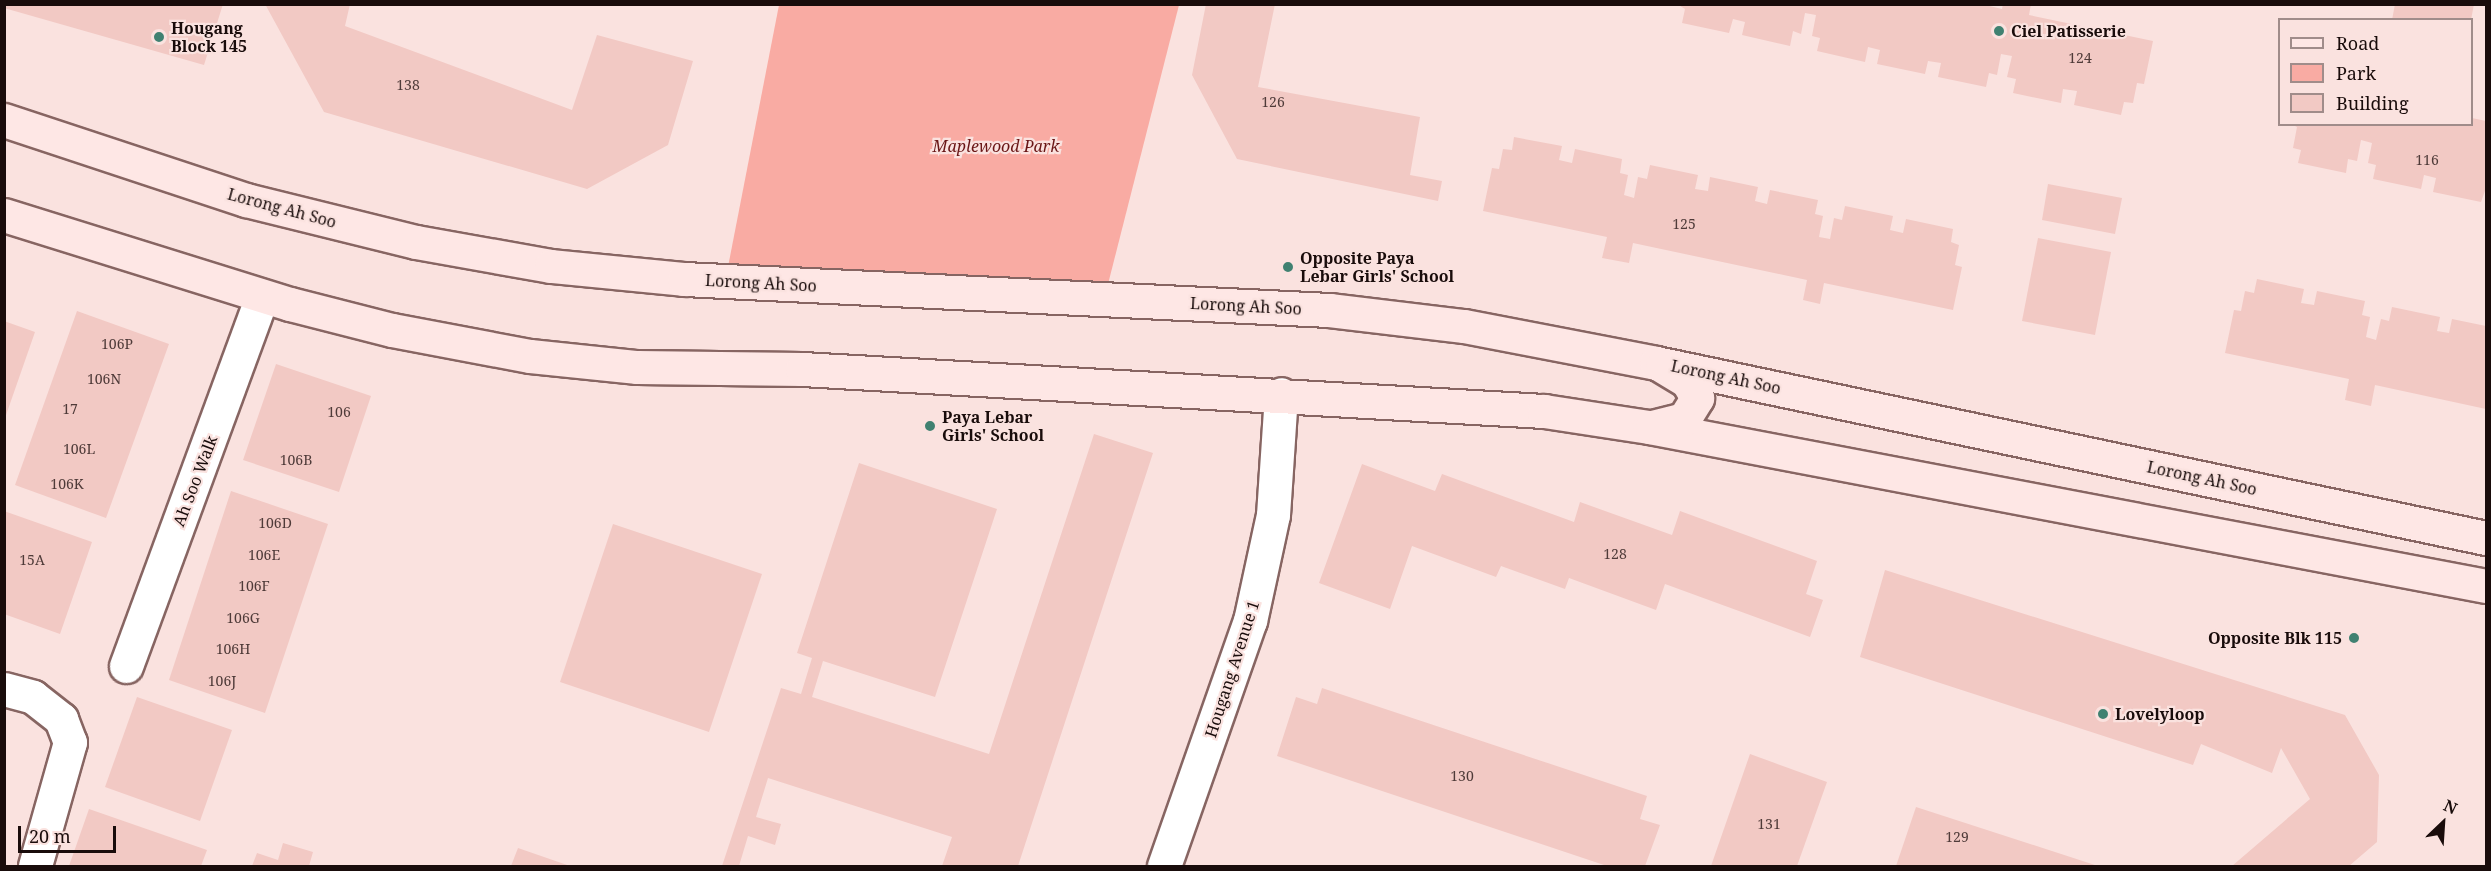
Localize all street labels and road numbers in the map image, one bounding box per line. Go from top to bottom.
street label: Lorong Ah Soo [226,184,338,232]
street label: Lorong Ah Soo [705,270,817,296]
street label: Lorong Ah Soo [1190,293,1302,319]
street label: Lorong Ah Soo [1669,356,1783,398]
street label: Ah Soo Walk [169,433,221,529]
street label: Lorong Ah Soo [2145,457,2259,499]
street label: Hougang Avenue 1 [1201,598,1263,740]

